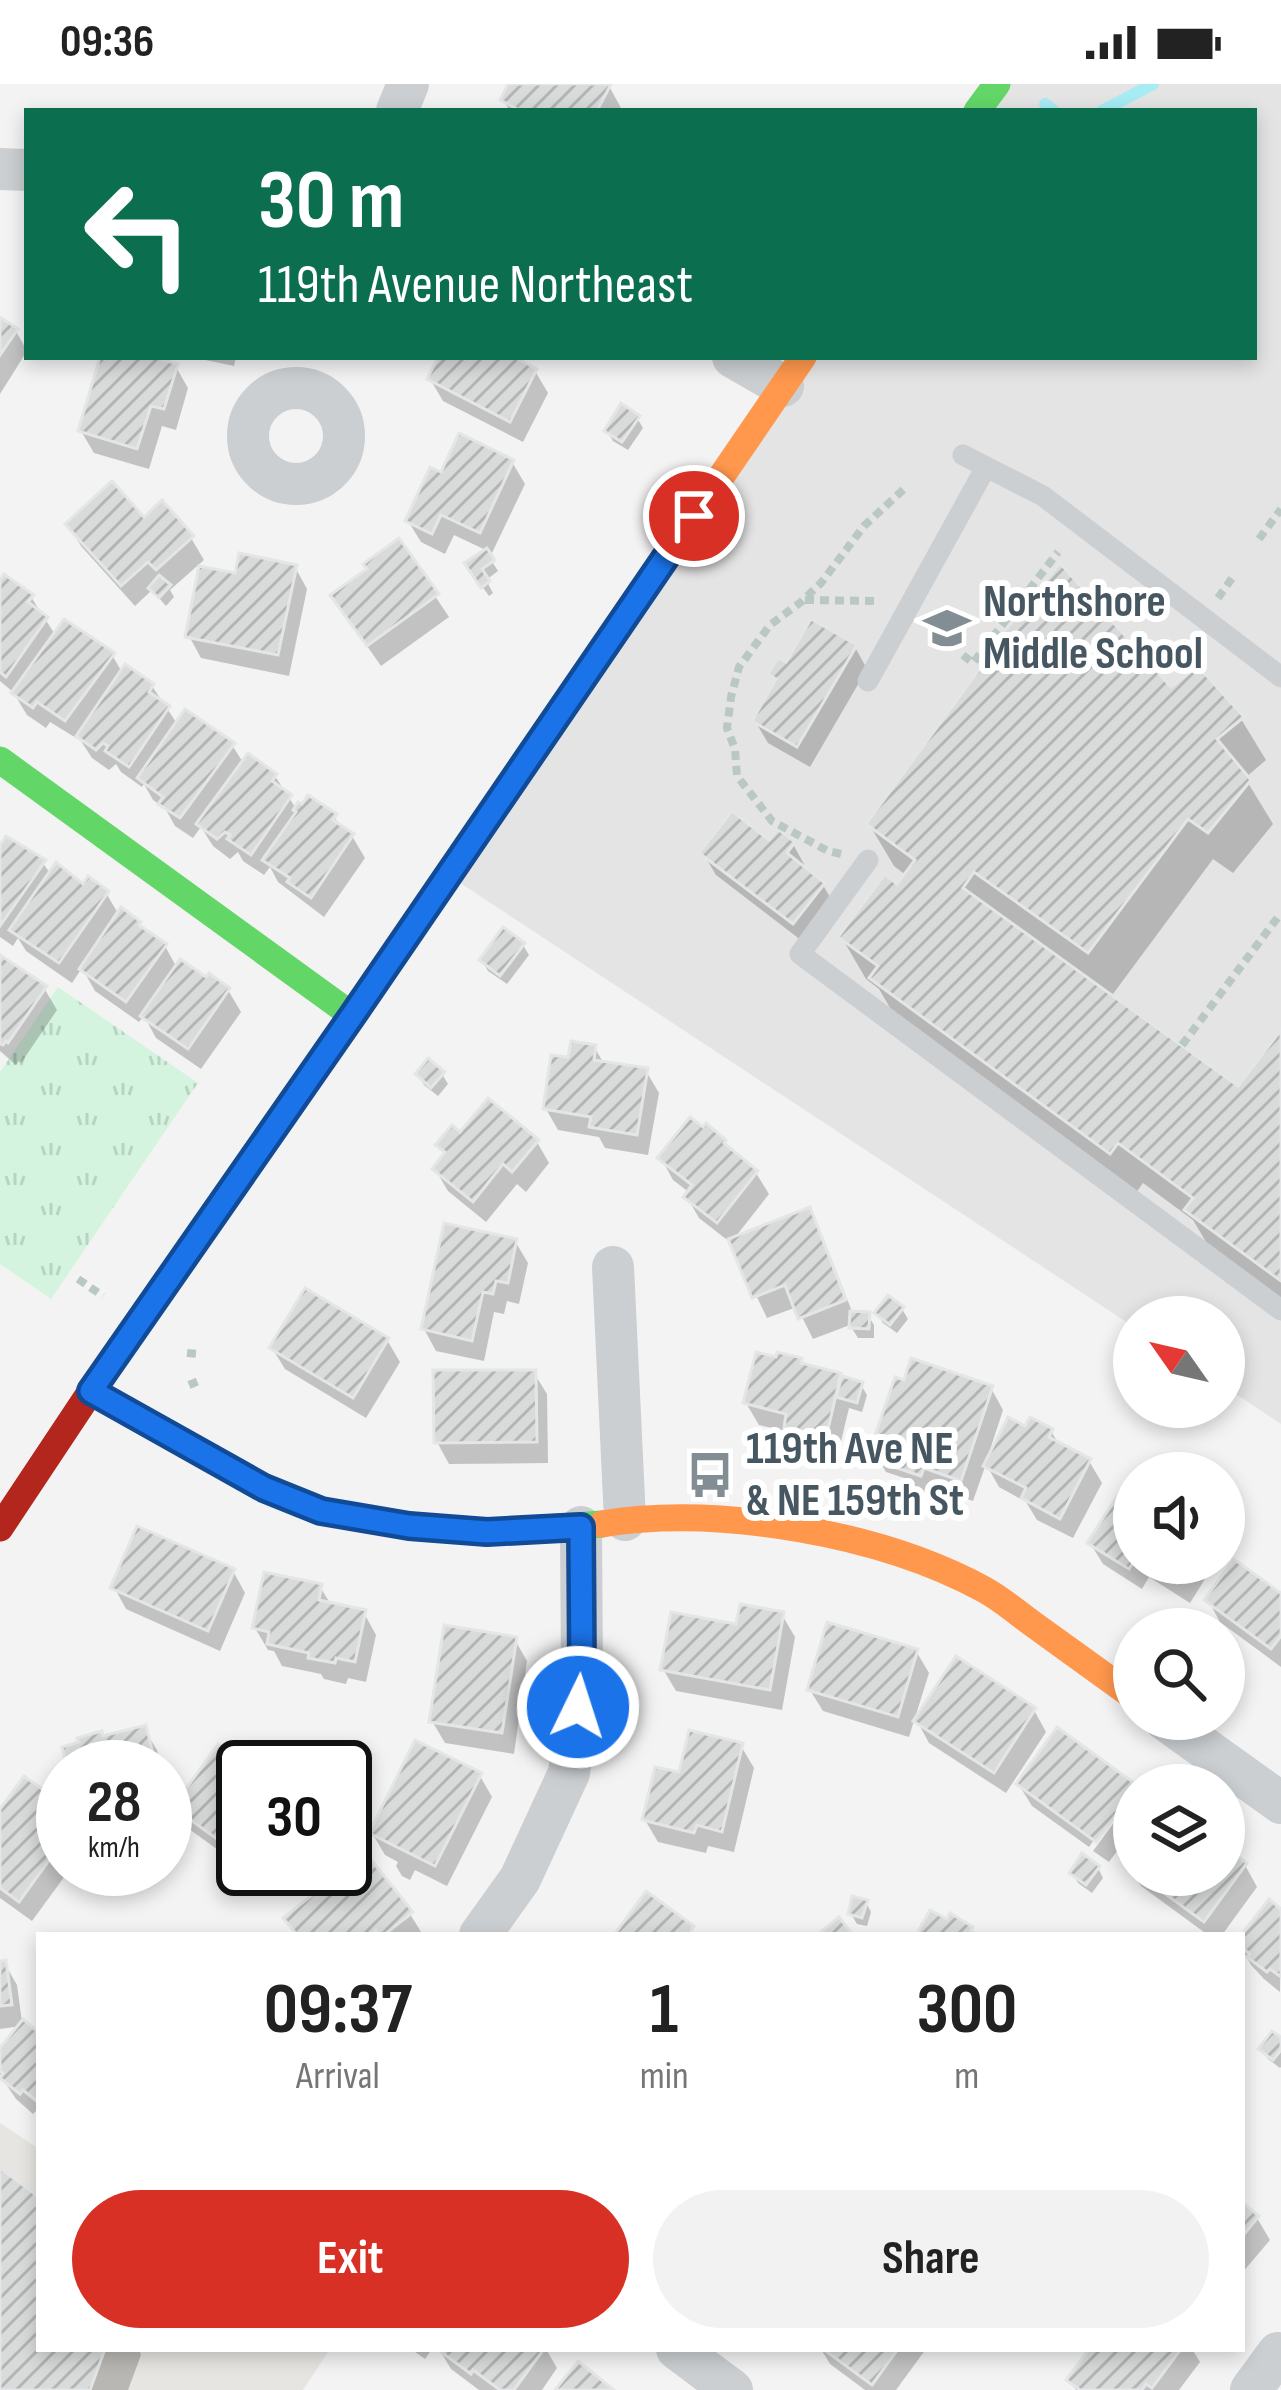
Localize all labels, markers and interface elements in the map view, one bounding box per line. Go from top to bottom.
text: 09:36 [60,15,154,70]
text: 30 m [258,151,404,252]
icon: left [60,156,216,312]
text: 119th Avenue Northeast [258,253,693,318]
pin [643,465,745,567]
icon: arrive [661,483,727,549]
place label: Northshore Middle School [983,575,1203,682]
school or university icon: Northshore Middle School [922,603,972,653]
north arrow [1113,1296,1245,1428]
map controls [1113,1296,1245,1896]
place label: 119th Ave NE & NE 159th St [746,1422,964,1529]
bus stop icon: 119th Ave NE & NE 159th St [685,1450,735,1500]
button: sound [1113,1452,1245,1584]
button: search [1113,1608,1245,1740]
position arrow [515,1644,641,1770]
speed limit sign: 30 [216,1740,372,1896]
button: layers [1113,1764,1245,1896]
text: 28 [87,1767,141,1839]
text: km/h [88,1830,140,1866]
text: 09:37 [264,1967,412,2054]
text: 1 [650,1967,678,2054]
text: 300 [916,1967,1017,2054]
text: Arrival [296,2053,380,2100]
text: min [640,2053,689,2100]
text: m [954,2053,979,2100]
button: Exit [72,2190,629,2328]
button: Share [653,2190,1209,2328]

